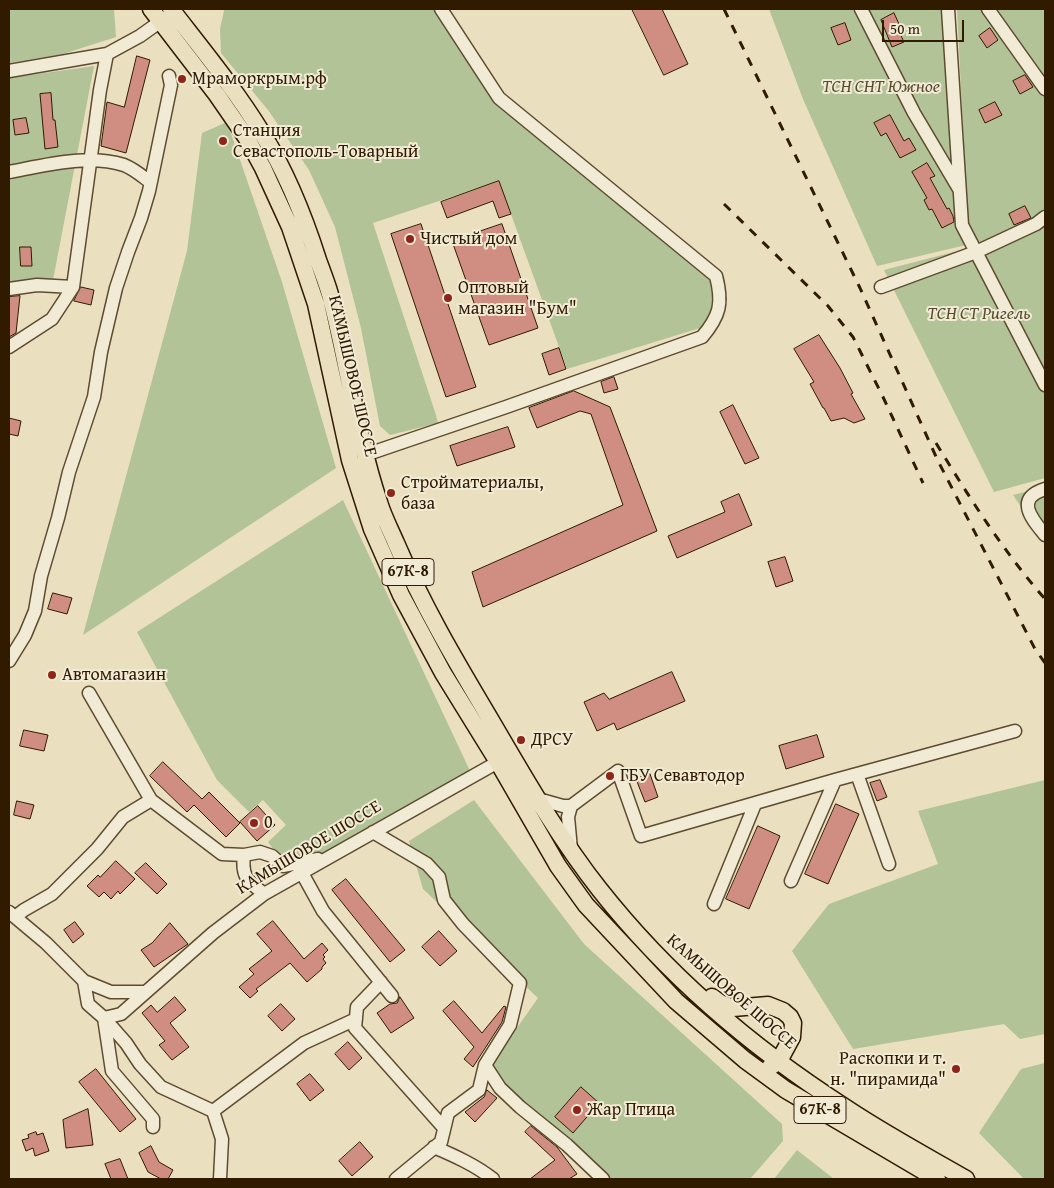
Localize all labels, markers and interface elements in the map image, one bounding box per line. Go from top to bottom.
scale bar [884,10,966,42]
text: 50 m [890,18,920,39]
place label: Мраморкрым.рф [192,68,327,90]
marker: Мраморкрым.рф [176,73,188,85]
park label: ТСН СНТ Южное [822,76,940,98]
place label: Станция Севастополь-Товарный [233,120,418,162]
marker: Станция Севастополь-Товарный [217,135,229,147]
place label: Чистый дом [420,228,517,250]
marker: Чистый дом [404,233,416,245]
place label: Оптовый магазин "Бум" [458,277,577,320]
marker: Оптовый магазин "Бум" [442,292,454,304]
street label: КАМЫШОВОЕ ШОССЕ [323,293,381,459]
park label: ТСН СТ Ригель [927,303,1031,325]
place label: Стройматериалы, база [401,472,544,514]
marker: Стройматериалы, база [385,487,397,499]
road number: 67К-8 [382,558,434,586]
place label: Автомагазин [62,664,166,686]
marker: Автомагазин [46,669,58,681]
place label: ДРСУ [531,729,573,751]
marker: ДРСУ [515,734,527,746]
place label: ГБУ Севавтодор [620,765,745,787]
marker: ГБУ Севавтодор [604,770,616,782]
street label: КАМЫШОВОЕ ШОССЕ [233,796,385,900]
place label: 0 [264,812,273,834]
marker: 0 [248,817,260,829]
street label: КАМЫШОВОЕ ШОССЕ [662,930,800,1054]
place label: Раскопки и т. н. "пирамида" [830,1048,946,1090]
marker: Раскопки и т. н. "пирамида" [950,1063,962,1075]
road number: 67К-8 [794,1096,846,1124]
place label: Жар Птица [587,1099,675,1121]
marker: Жар Птица [571,1104,583,1116]

